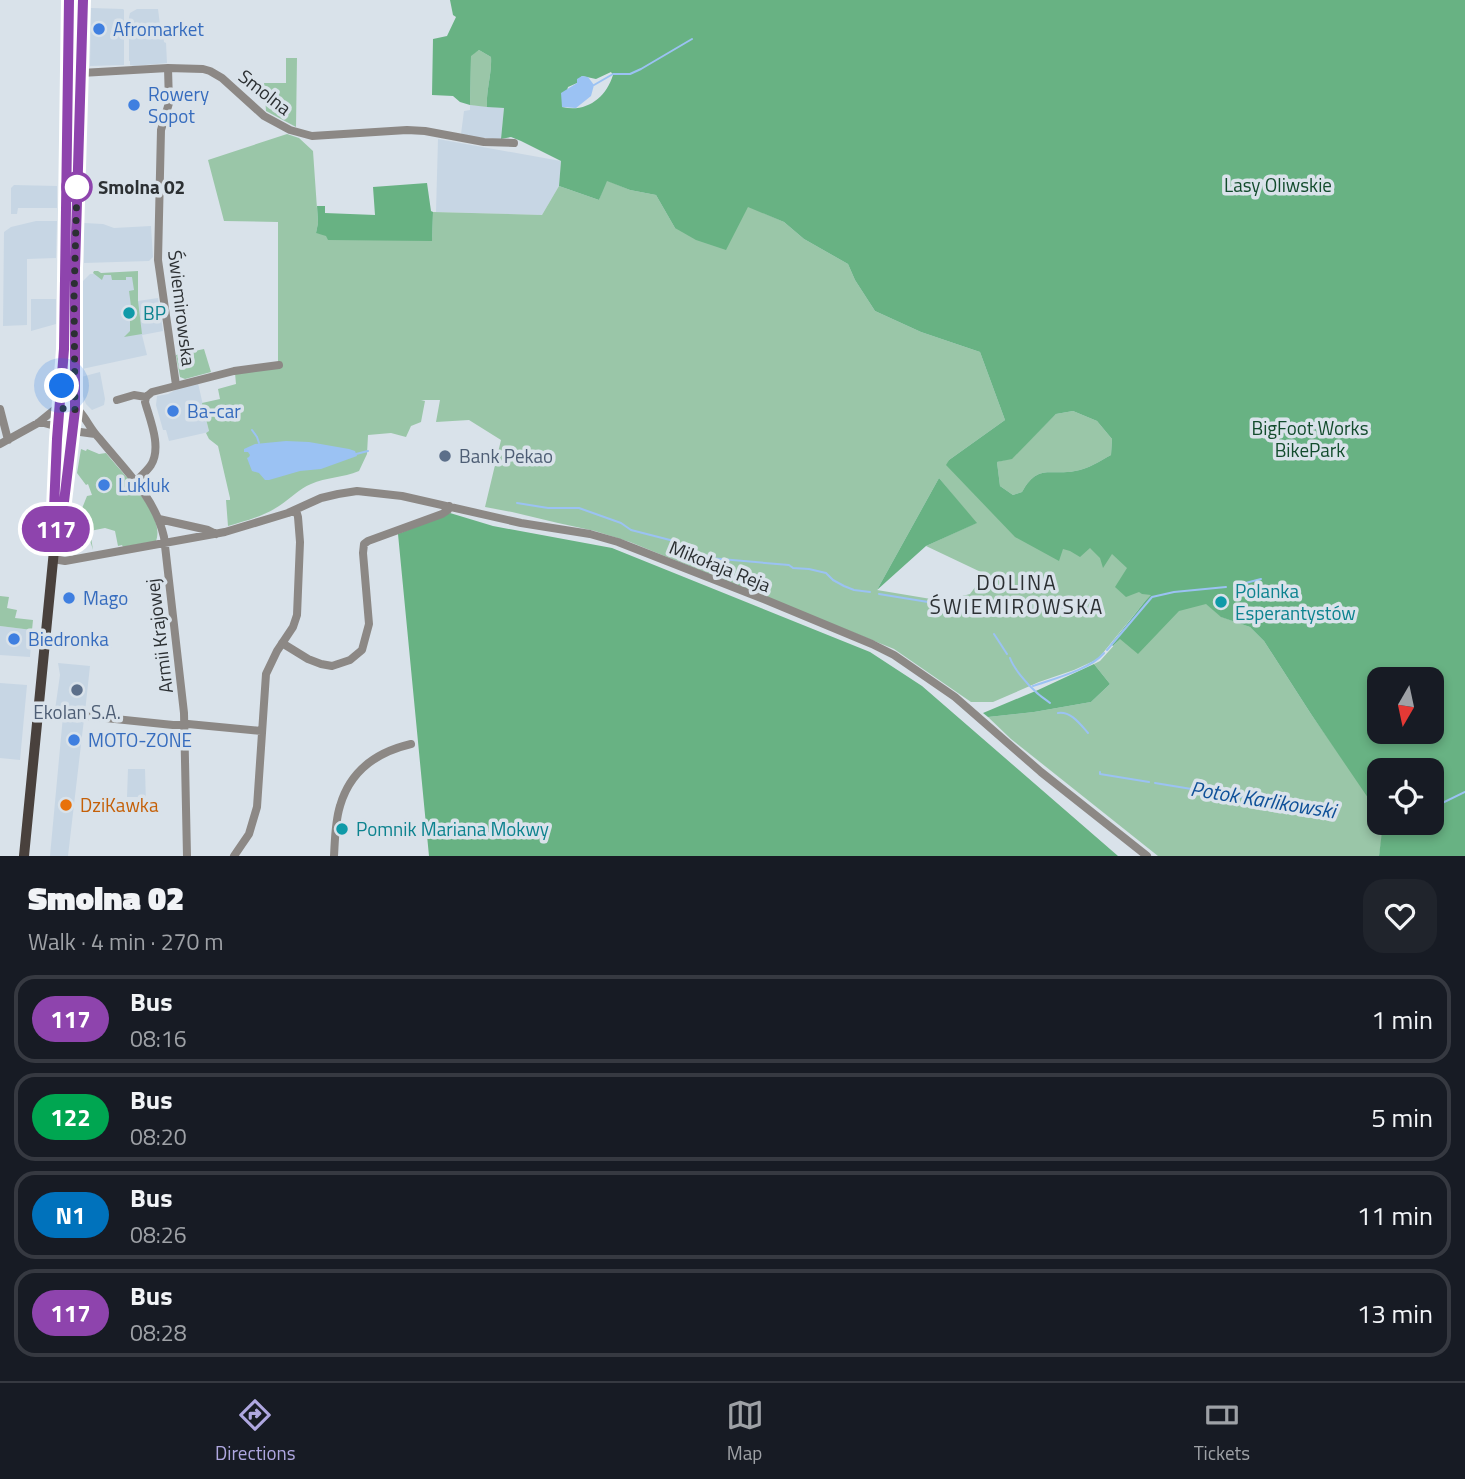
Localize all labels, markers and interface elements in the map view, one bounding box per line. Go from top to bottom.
place label: Afromarket [113,14,204,43]
marker: Afromarket [91,21,107,37]
street label: Smolna [233,62,298,122]
place label: Rowery Sopot [148,79,209,130]
marker: Rowery Sopot [126,97,142,113]
park label: Lasy Oliwskie [1224,170,1332,199]
marker: Smolna 02 [62,172,92,202]
place label: Smolna 02 [98,172,185,201]
street label: Świemirowska [161,248,204,368]
place label: BP [143,298,166,327]
marker: BP [121,305,137,321]
your location [44,368,79,403]
place label: Ba-car [187,396,241,425]
marker: Ba-car [165,403,181,419]
park label: BigFoot Works BikePark [1251,413,1369,464]
place label: Bank Pekao [459,441,553,470]
marker: Bank Pekao [437,448,453,464]
place label: Lukluk [118,470,170,499]
marker: Lukluk [96,477,112,493]
line badge: 117 [16,506,96,552]
text: 117 [36,511,76,547]
street label: Mikołaja Reja [665,532,776,599]
district label: DOLINA ŚWIEMIROWSKA [930,566,1104,622]
place label: Polanka Esperantystów [1235,576,1356,627]
street label: Armii Krajowej [137,577,180,695]
place label: Mago [83,583,128,612]
marker: Mago [61,590,77,606]
marker: Polanka Esperantystów [1213,594,1229,610]
place label: Biedronka [28,624,109,653]
marker: Biedronka [6,631,22,647]
north arrow [1367,667,1444,744]
map controls [1367,667,1444,835]
marker: Ekolan S.A. [69,682,85,698]
place label: Ekolan S.A. [33,697,121,726]
place label: MOTO-ZONE [88,725,192,754]
marker: MOTO-ZONE [66,732,82,748]
button: locate [1367,758,1444,835]
water label: Potok Karlikowski [1188,772,1341,827]
place label: DziKawka [80,790,159,819]
marker: DziKawka [58,797,74,813]
place label: Pomnik Mariana Mokwy [356,814,549,843]
marker: Pomnik Mariana Mokwy [334,821,350,837]
text: Smolna 02 [28,873,184,923]
button: heart [1363,879,1437,953]
text: Walk · 4 min · 270 m [28,924,224,959]
text: Bus [130,982,172,1021]
text: 1 min [1371,1000,1433,1039]
text: 117 [50,1001,91,1037]
text: 08:16 [130,1021,187,1056]
text: Bus [130,1080,172,1119]
text: 5 min [1371,1098,1433,1137]
text: 122 [50,1099,91,1135]
text: 08:20 [130,1119,187,1154]
text: Bus [130,1178,172,1217]
text: 11 min [1357,1196,1433,1235]
text: N1 [55,1197,86,1233]
text: 08:26 [130,1217,187,1252]
text: Bus [130,1276,172,1315]
text: 13 min [1357,1294,1433,1333]
text: 117 [50,1295,91,1331]
text: 08:28 [130,1315,187,1350]
tab: Directions [215,1396,296,1467]
tab: Map [726,1396,764,1467]
tab: Tickets [1194,1396,1250,1467]

